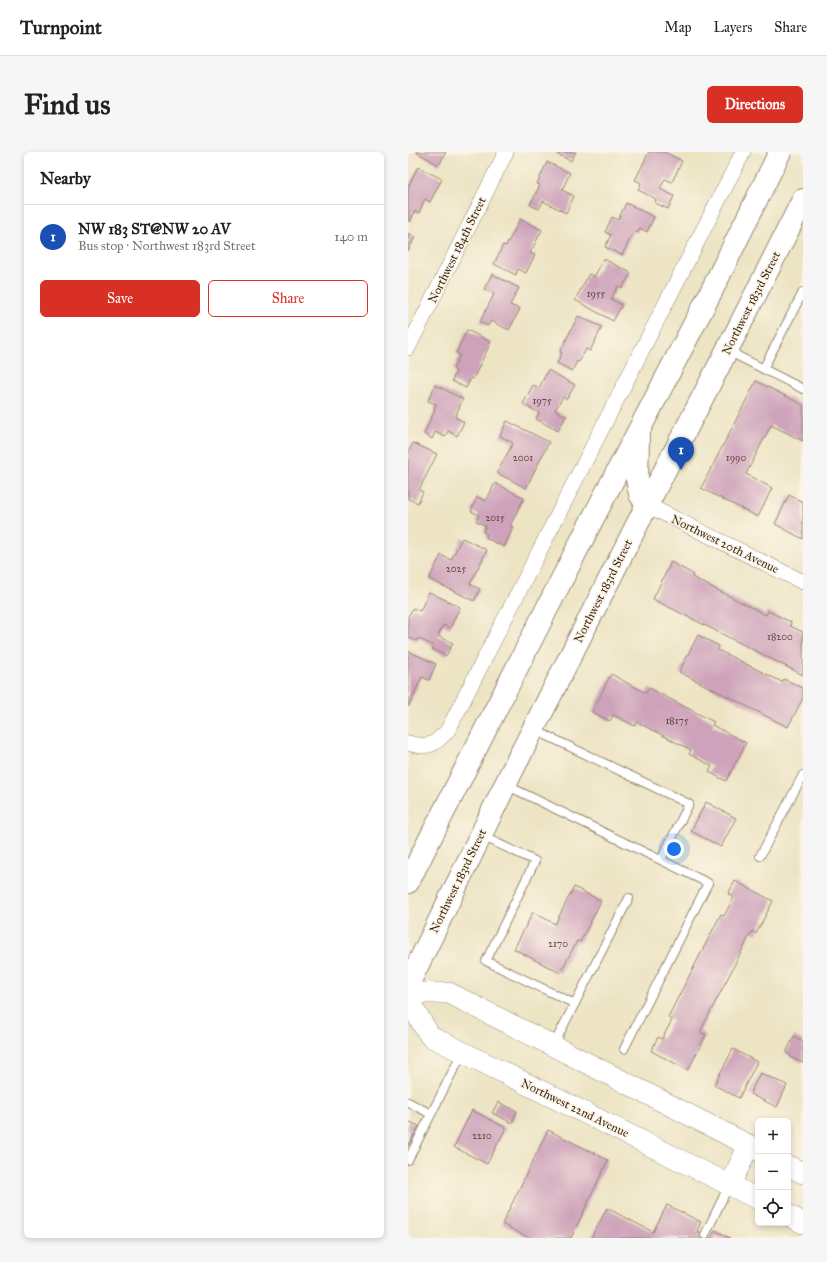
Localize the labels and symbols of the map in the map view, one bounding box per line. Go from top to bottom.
street label: Northwest 184th Street [425,194,489,305]
street label: Northwest 183rd Street [719,248,783,357]
house number: 1955 [587,288,606,300]
house number: 1975 [532,395,552,407]
pin: 1 [668,437,694,470]
house number: 2001 [513,452,533,464]
house number: 1990 [726,452,746,464]
house number: 2015 [485,512,505,524]
street label: Northwest 20th Avenue [669,512,781,576]
street label: Northwest 183rd Street [571,536,635,645]
house number: 2025 [446,563,466,575]
house number: 18200 [767,631,793,643]
house number: 18175 [665,715,689,727]
street label: Northwest 183rd Street [427,826,490,935]
your location [664,839,684,859]
house number: 2170 [548,938,568,950]
street label: Northwest 22nd Avenue [519,1076,631,1140]
house number: 2210 [472,1130,492,1142]

